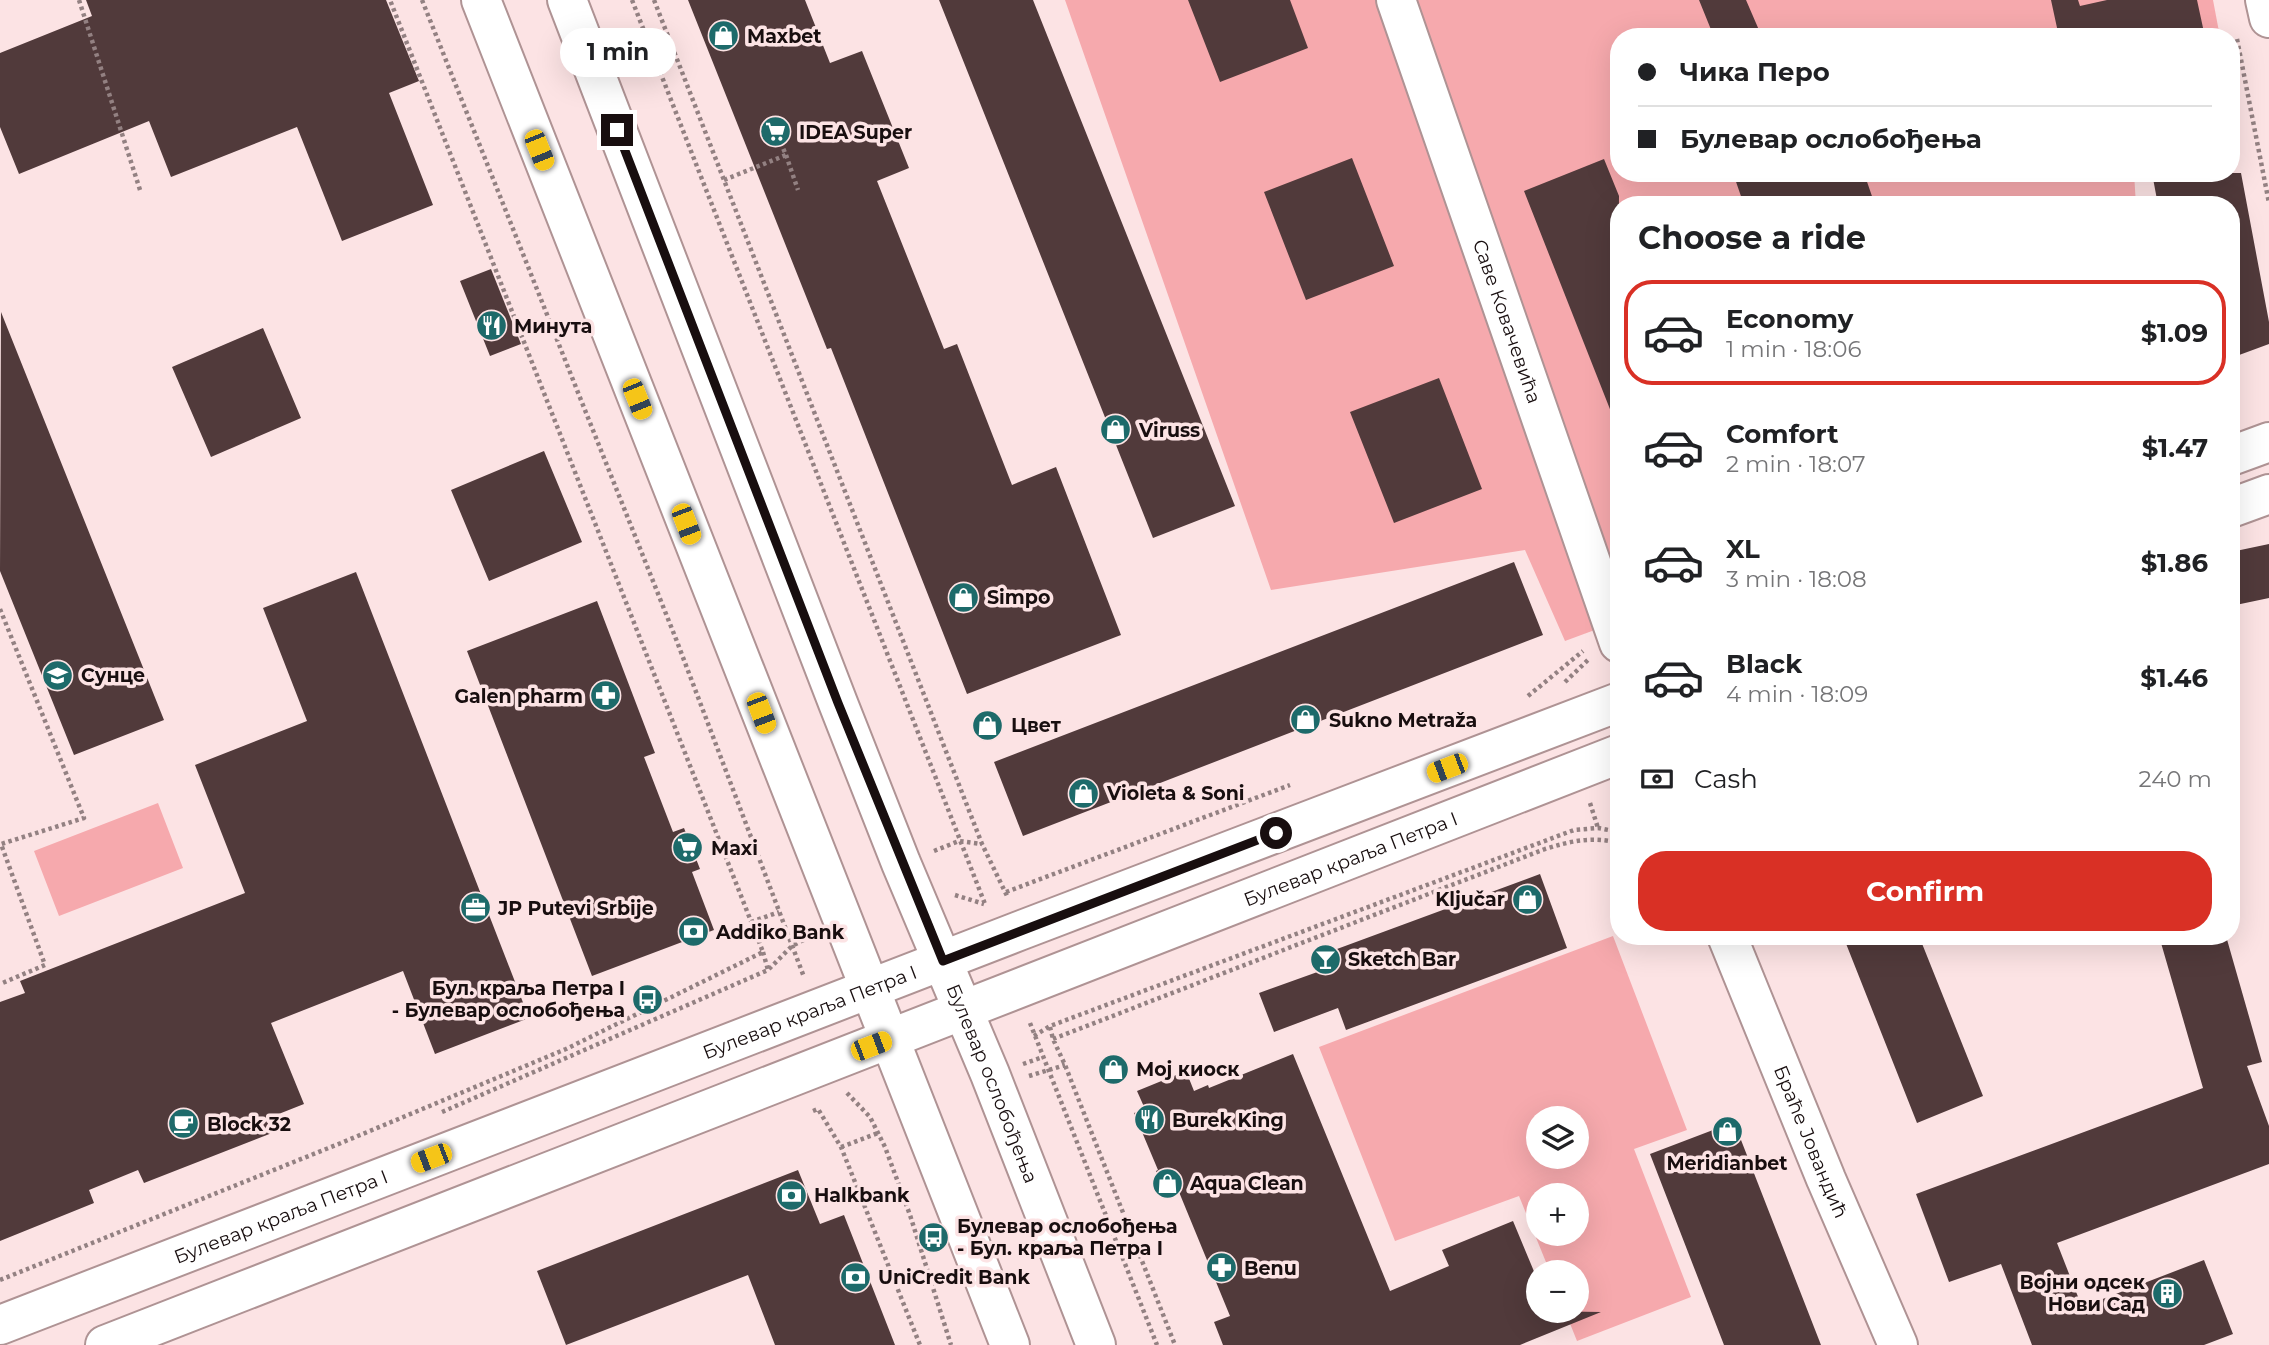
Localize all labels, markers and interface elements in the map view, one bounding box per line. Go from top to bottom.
shop icon: Maxbet [707,19,741,53]
place label: Maxbet [747,25,822,48]
callout: 1 min [559,29,675,78]
text: 1 min [587,38,649,66]
text: Чика Перо [1680,56,1830,88]
route end [601,114,633,146]
supermarket icon: IDEA Super [759,115,793,149]
place label: IDEA Super [799,121,912,144]
text: Булевар ослобођења [1680,123,1982,155]
car [522,127,557,173]
text: Choose a ride [1638,218,1866,257]
street label: Саве Ковачевића [1468,236,1546,406]
icon: car [1642,301,1705,364]
text: Economy [1726,303,1853,335]
restaurant icon: Минута [474,309,508,343]
place label: Минута [514,315,592,338]
text: $1.09 [2141,317,2208,349]
text: 1 min · 18:06 [1726,335,1861,363]
car [620,376,655,422]
shop icon: Viruss [1099,413,1133,447]
icon: car [1642,416,1705,479]
text: Comfort [1726,418,1838,450]
place label: Viruss [1138,419,1200,442]
text: $1.47 [2142,432,2208,464]
text: 2 min · 18:07 [1726,450,1866,478]
car [669,501,704,547]
icon: car [1642,531,1705,594]
text: XL [1726,533,1760,565]
text: $1.86 [2141,547,2208,579]
text: 3 min · 18:08 [1726,565,1867,593]
shop icon: Simpo [947,580,981,614]
place label: Simpo [987,586,1050,609]
icon: car [1642,646,1705,709]
text: Black [1726,648,1802,680]
school or university icon: Сунце [41,658,75,692]
text: $1.46 [2140,662,2208,694]
place label: Сунце [81,664,145,687]
pharmacy icon: Galen pharm [589,679,623,713]
text: 4 min · 18:09 [1726,680,1868,708]
place label: Galen pharm [454,685,583,708]
car [744,690,779,736]
shop icon: Sukno Metraža [1289,703,1323,737]
shop icon: Цвет [971,708,1005,742]
place label: Sukno Metraža [1329,709,1477,732]
place label: Цвет [1011,714,1062,737]
car [1424,751,1471,785]
icon: cash [1638,760,1676,798]
text: Cash [1694,763,1758,795]
text: 240 m [2139,765,2212,793]
shop icon: Violeta & Soni [1067,776,1101,810]
place label: Violeta & Soni [1106,782,1245,805]
street label: Булевар краља Петра I [1240,807,1461,911]
route start [1260,817,1292,849]
supermarket icon: Maxi [671,831,705,865]
place label: Maxi [711,837,758,860]
button: Confirm [1638,851,2212,931]
shop icon: Ključar [1511,882,1545,916]
place label: Ključar [1435,888,1505,911]
office icon: JP Putevi Srbije [458,891,492,925]
place label: JP Putevi Srbije [497,897,654,920]
bank icon: Addiko Bank [676,915,710,949]
place label: Addiko Bank [715,921,845,944]
bar icon: Sketch Bar [1308,942,1342,976]
place label: Sketch Bar [1348,948,1456,971]
street label: Булевар краља Петра I [699,960,920,1064]
place label: Бул. краља Петра I - Булевар ослобођења [392,977,625,1022]
street label: Булевар ослобођења [942,980,1043,1186]
bus stop icon: Бул. краља Петра I - Булевар ослобођења [631,982,665,1016]
car [848,1029,895,1063]
shop icon: Мој киоск [1096,1052,1130,1086]
place label: Мој киоск [1136,1058,1240,1081]
street label: Браће Јовандић [1769,1062,1853,1221]
restaurant icon: Burek King [1132,1103,1166,1137]
map controls [1526,1106,1589,1323]
button: layers [1526,1106,1589,1169]
cafe icon: Block 32 [167,1107,201,1141]
place label: Burek King [1172,1109,1284,1132]
place label: Block 32 [207,1113,291,1136]
shop icon: Meridianbet [1710,1115,1744,1149]
car [408,1141,455,1175]
place label: Meridianbet [1666,1152,1788,1175]
street label: Булевар краља Петра I [170,1165,391,1268]
shop icon: Aqua Clean [1150,1166,1184,1200]
place label: Aqua Clean [1189,1172,1304,1195]
bank icon: Halkbank [774,1178,808,1212]
button: + [1526,1183,1589,1246]
place label: Halkbank [814,1184,910,1207]
place label: Булевар ослобођења - Бул. краља Петра I [957,1215,1177,1260]
bus stop icon: Булевар ослобођења - Бул. краља Петра I [917,1220,951,1254]
pharmacy icon: Benu [1204,1251,1238,1285]
place label: Benu [1244,1257,1297,1280]
bank icon: UniCredit Bank [838,1260,872,1294]
button: − [1526,1260,1589,1323]
place label: UniCredit Bank [878,1266,1030,1289]
place label: Војни одсек Нови Сад [2020,1271,2146,1316]
building icon: Војни одсек Нови Сад [2151,1276,2185,1310]

